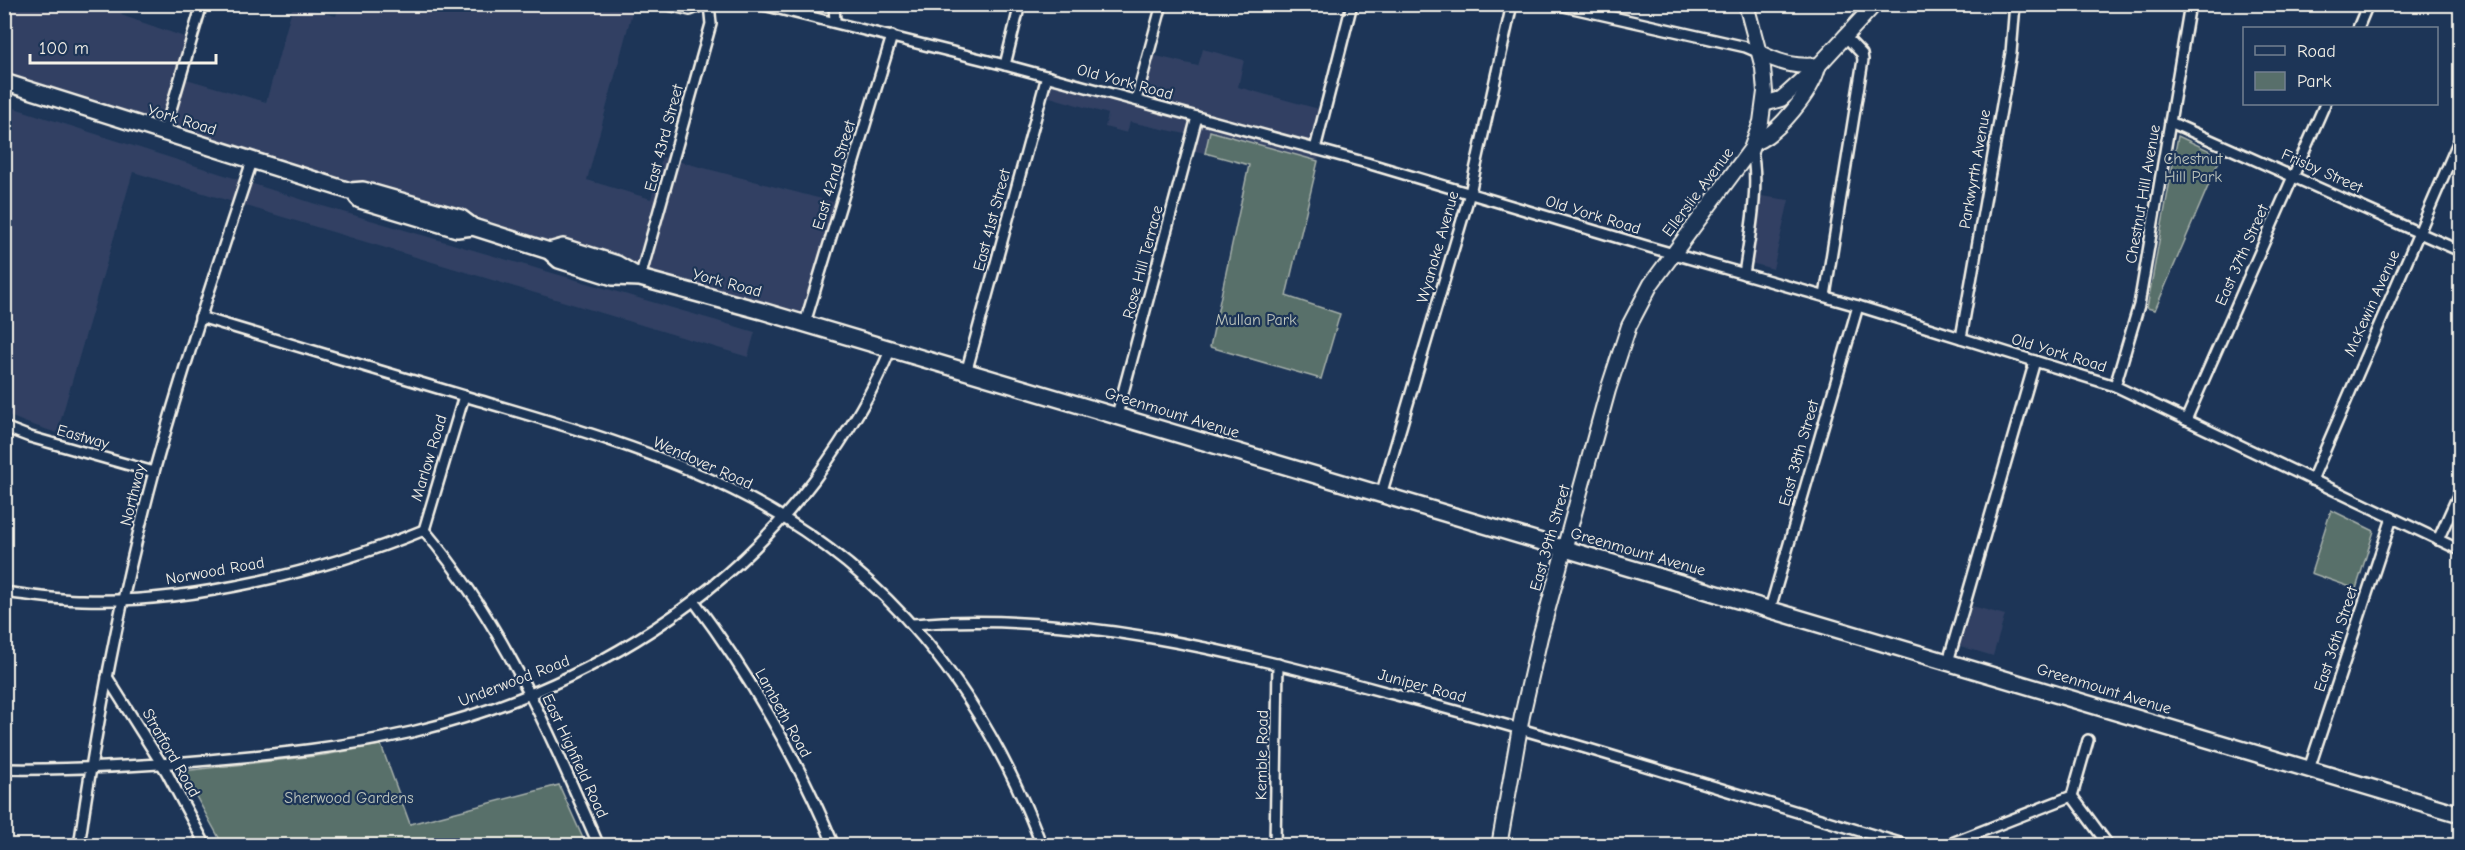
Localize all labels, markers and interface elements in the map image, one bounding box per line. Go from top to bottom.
scale bar [30,27,216,65]
legend [2243,27,2438,105]
text: 100 m [39,38,89,59]
text: Road [2297,41,2336,62]
street label: Old York Road [1075,61,1175,103]
text: Park [2297,71,2332,92]
street label: East 43rd Street [641,82,687,194]
street label: York Road [145,101,219,139]
street label: Parkwyrth Avenue [1956,108,1994,230]
street label: East 42nd Street [809,118,859,232]
street label: Chestnut Hill Avenue [2122,123,2164,265]
street label: Ellerslie Avenue [1659,144,1737,240]
street label: Frisby Street [2279,145,2366,197]
park label: Chestnut Hill Park [2163,150,2223,186]
street label: East 41st Street [970,166,1014,273]
street label: Wyanoke Avenue [1413,189,1463,305]
street label: Old York Road [1543,192,1643,238]
street label: East 37th Street [2212,201,2272,308]
street label: Rose Hill Terrace [1119,203,1167,321]
street label: McKewin Avenue [2341,247,2403,359]
street label: York Road [690,265,764,301]
park label: Mullan Park [1215,311,1297,329]
street label: Old York Road [2009,330,2109,376]
street label: Greenmount Avenue [1103,384,1241,442]
street label: East 38th Street [1775,398,1823,508]
street label: Marlow Road [407,413,451,503]
street label: Eastway [55,421,112,453]
street label: Wendover Road [650,433,756,493]
street label: Northway [117,461,150,528]
street label: East 39th Street [1526,482,1574,593]
street label: Greenmount Avenue [1568,524,1708,580]
street label: Norwood Road [164,553,266,589]
street label: East 36th Street [2310,584,2362,694]
street label: Underwood Road [456,652,572,710]
street label: Greenmount Avenue [2035,660,2173,718]
street label: Lambeth Road [751,665,815,761]
street label: Juniper Road [1376,666,1468,706]
street label: East Highfield Road [538,691,612,821]
street label: Stratford Road [138,706,204,800]
street label: Kemble Road [1252,710,1272,800]
park label: Sherwood Gardens [284,789,414,807]

